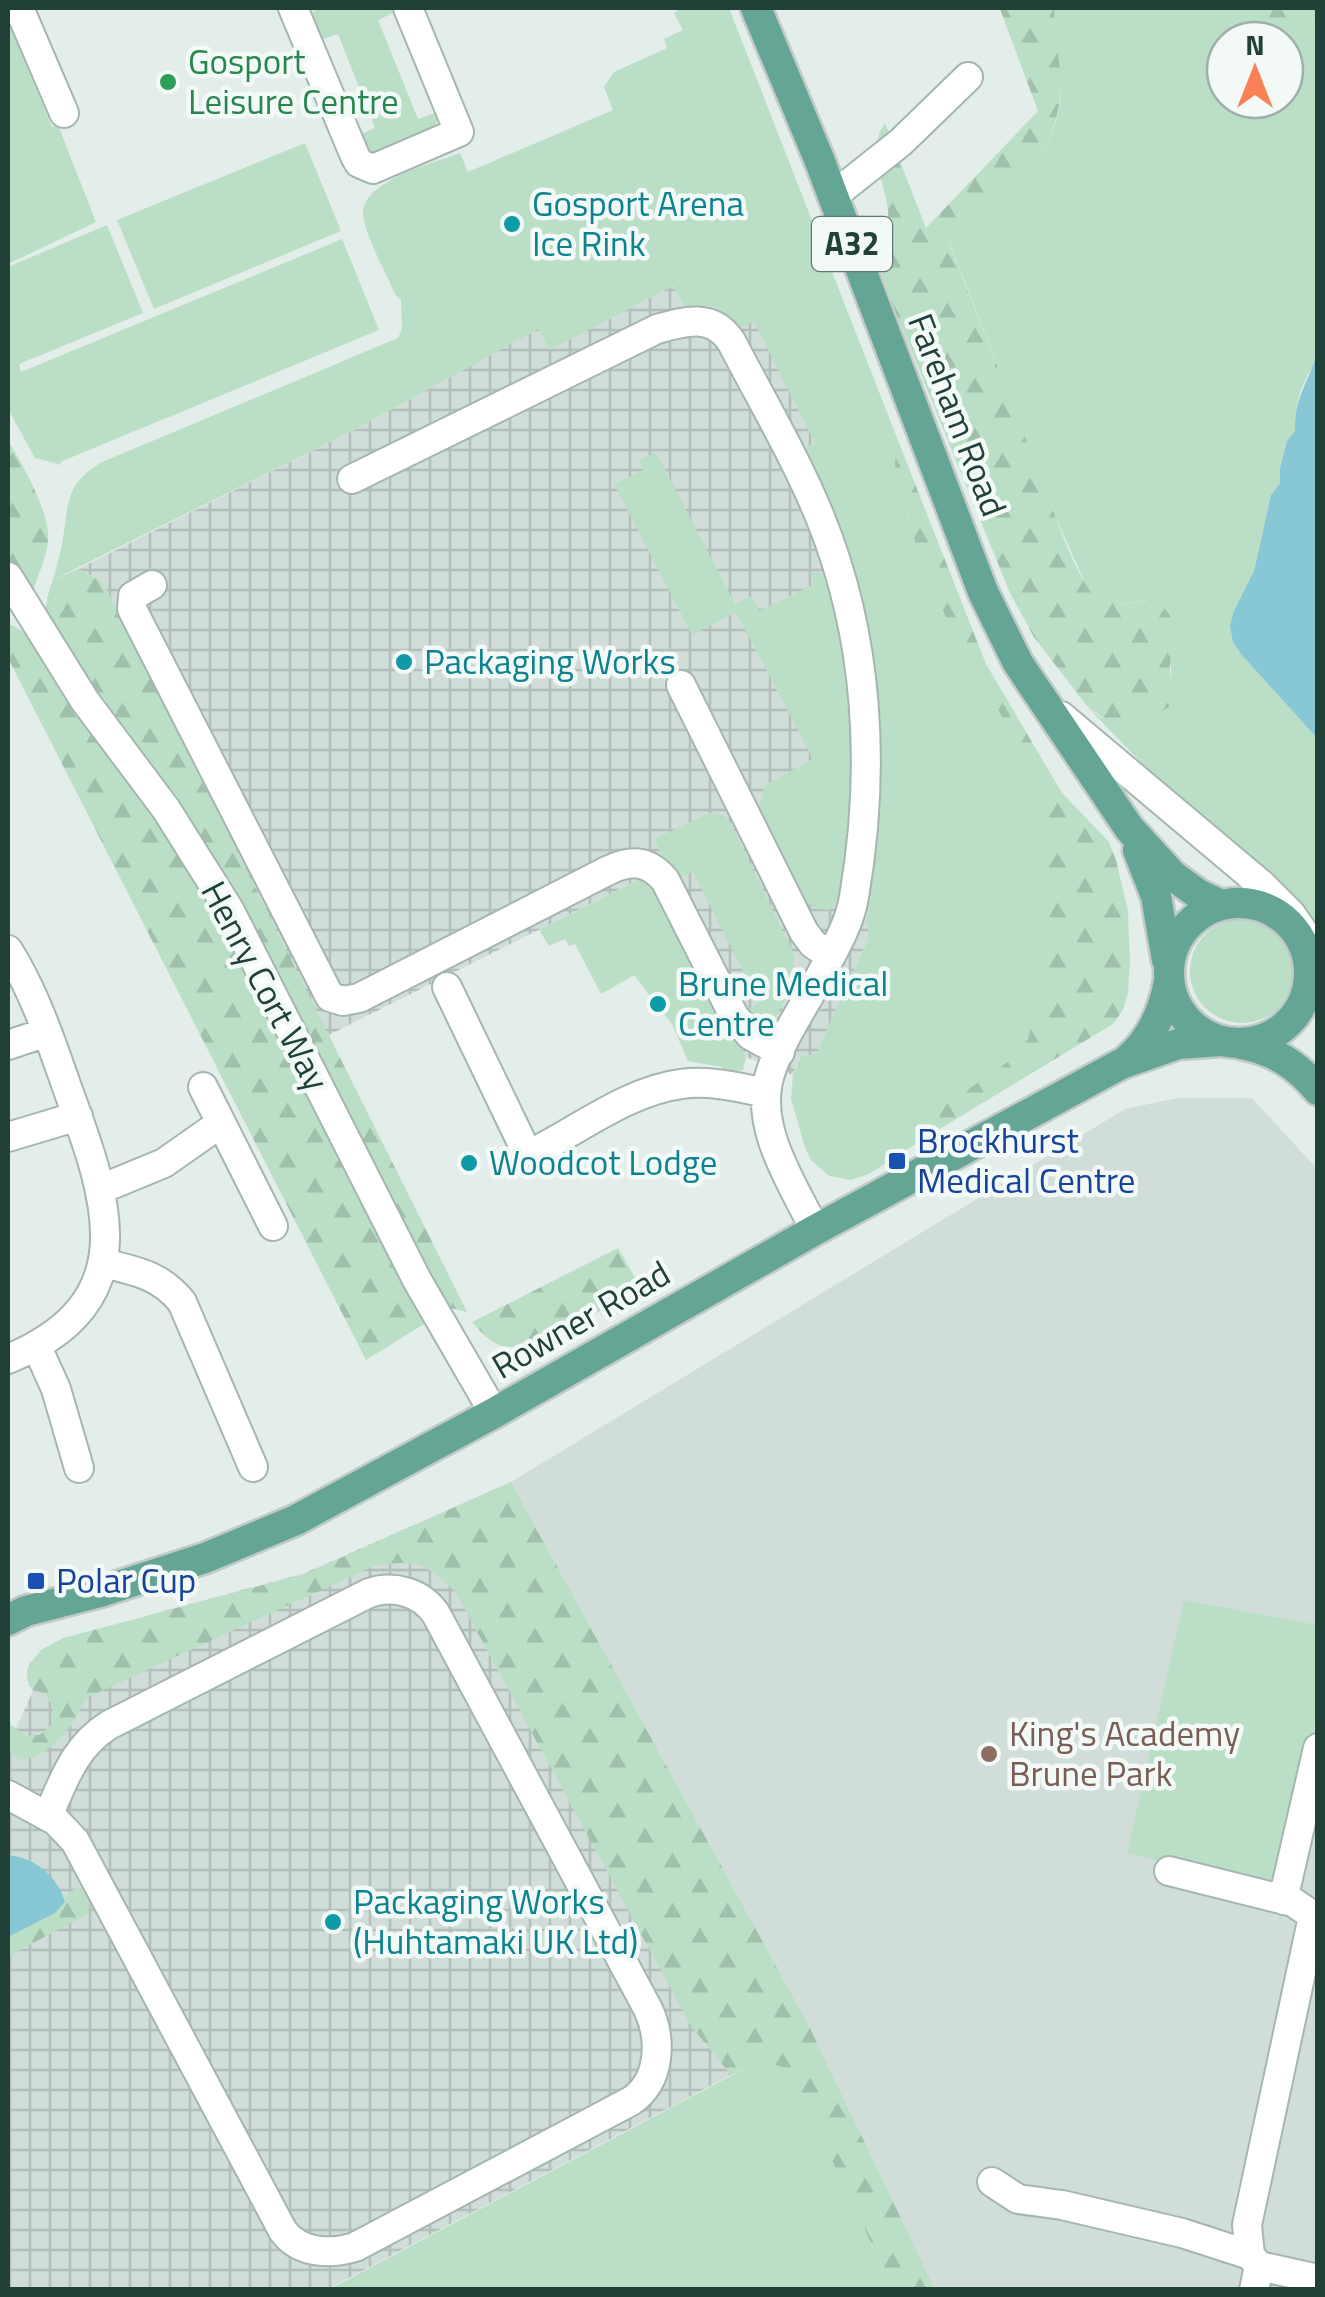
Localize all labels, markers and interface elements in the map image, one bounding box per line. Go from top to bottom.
north arrow [1205,20,1305,120]
text: N [1245,23,1265,66]
place label: Gosport Leisure Centre [188,34,399,128]
marker: Gosport Leisure Centre [157,71,179,93]
place label: Gosport Arena Ice Rink [532,176,744,270]
marker: Gosport Arena Ice Rink [501,213,523,235]
road number: A32 [812,217,892,271]
street label: Fareham Road [895,305,1021,524]
place label: Packaging Works [424,634,676,688]
marker: Packaging Works [393,651,415,673]
street label: Henry Cort Way [188,871,344,1100]
place label: Brune Medical Centre [678,956,888,1050]
marker: Brune Medical Centre [647,993,669,1015]
place label: Brockhurst Medical Centre [917,1113,1135,1207]
place label: Woodcot Lodge [489,1135,717,1189]
marker: Brockhurst Medical Centre [886,1150,908,1172]
marker: Woodcot Lodge [458,1152,480,1174]
street label: Rowner Road [481,1246,680,1392]
place label: Polar Cup [56,1553,196,1607]
marker: Polar Cup [25,1570,47,1592]
place label: King's Academy Brune Park [1009,1706,1240,1800]
marker: King's Academy Brune Park [978,1743,1000,1765]
place label: Packaging Works (Huhtamaki UK Ltd) [353,1874,638,1968]
marker: Packaging Works (Huhtamaki UK Ltd) [322,1911,344,1933]

